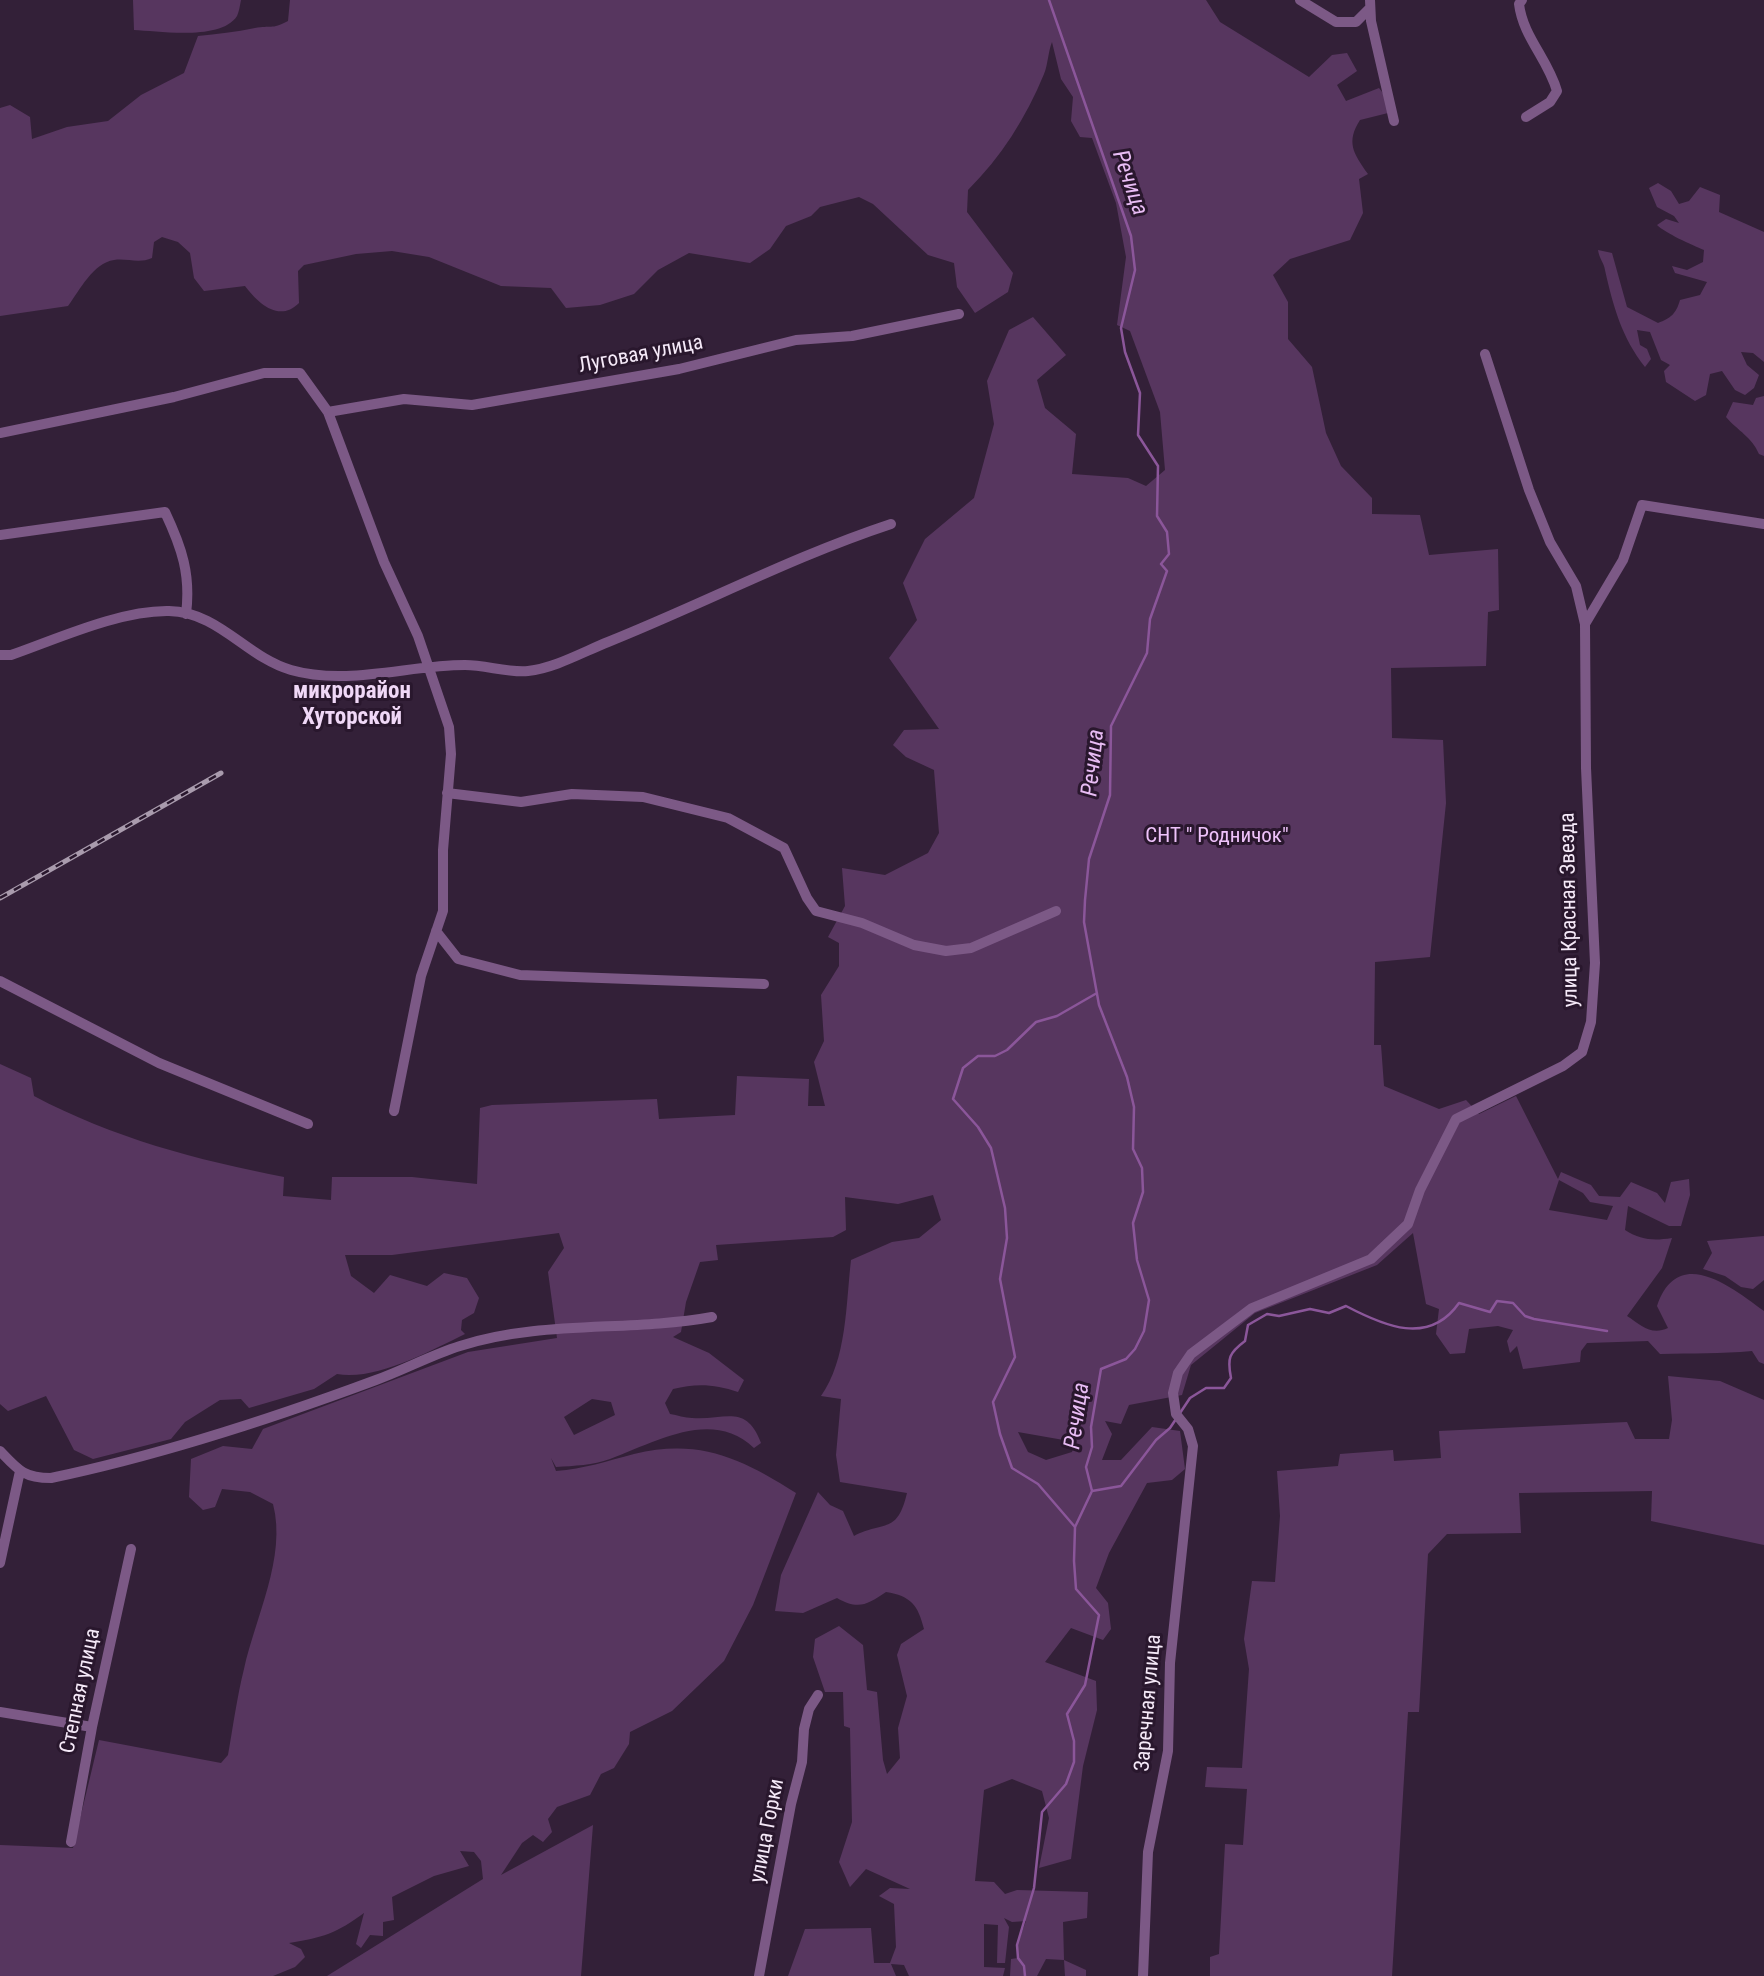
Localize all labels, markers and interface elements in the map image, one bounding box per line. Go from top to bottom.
water label: Речица [1105,147,1153,219]
street label: Луговая улица [577,331,705,379]
district label: микрорайон Хуторской [293,678,411,732]
water label: Речица [1077,728,1111,798]
street label: улица Красная Звезда [1556,812,1584,1008]
park label: СНТ " Родничок" [1145,824,1289,850]
water label: Речица [1060,1381,1096,1451]
street label: Степная улица [55,1626,107,1756]
street label: Заречная улица [1130,1633,1168,1773]
street label: улица Горки [746,1777,790,1885]

